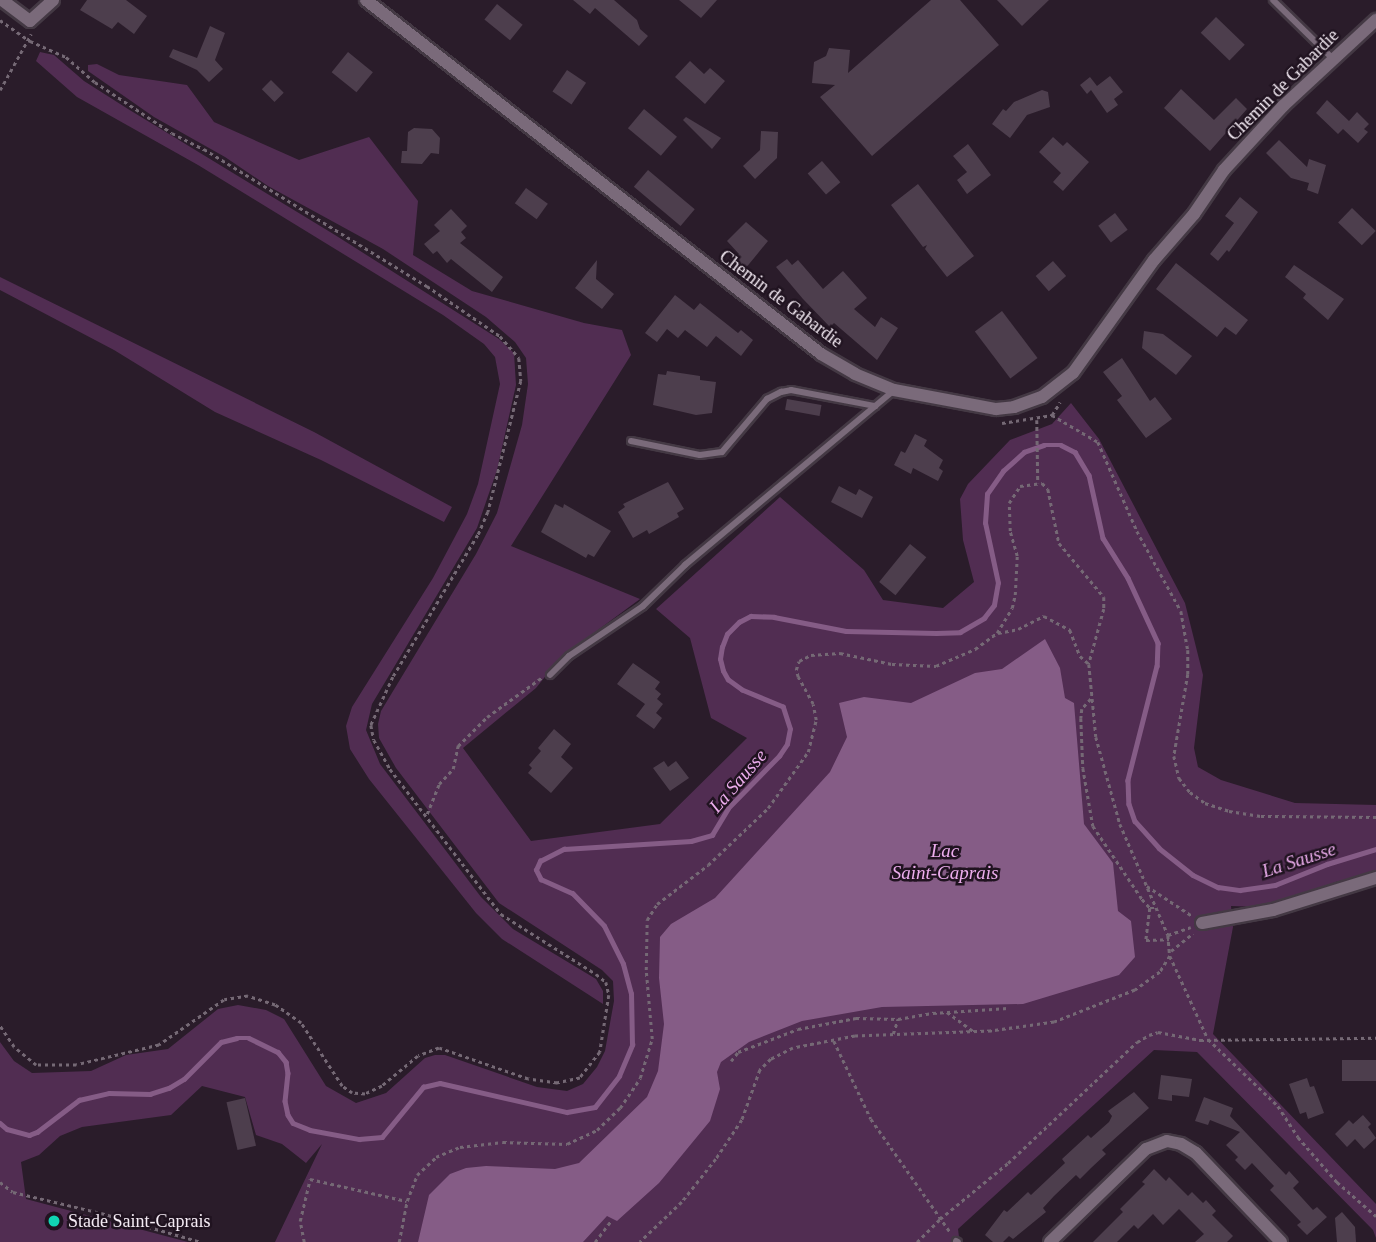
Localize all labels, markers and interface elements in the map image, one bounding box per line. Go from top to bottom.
street label: Chemin de Gabardie [1223,25,1343,145]
street label: Chemin de Gabardie [715,246,847,352]
water label: La Sausse [704,745,772,817]
water label: La Sausse [1259,837,1339,883]
water label: Lac Saint-Caprais [892,840,998,884]
place label: Stade Saint-Caprais [68,1210,210,1232]
marker: Stade Saint-Caprais [46,1213,62,1229]

